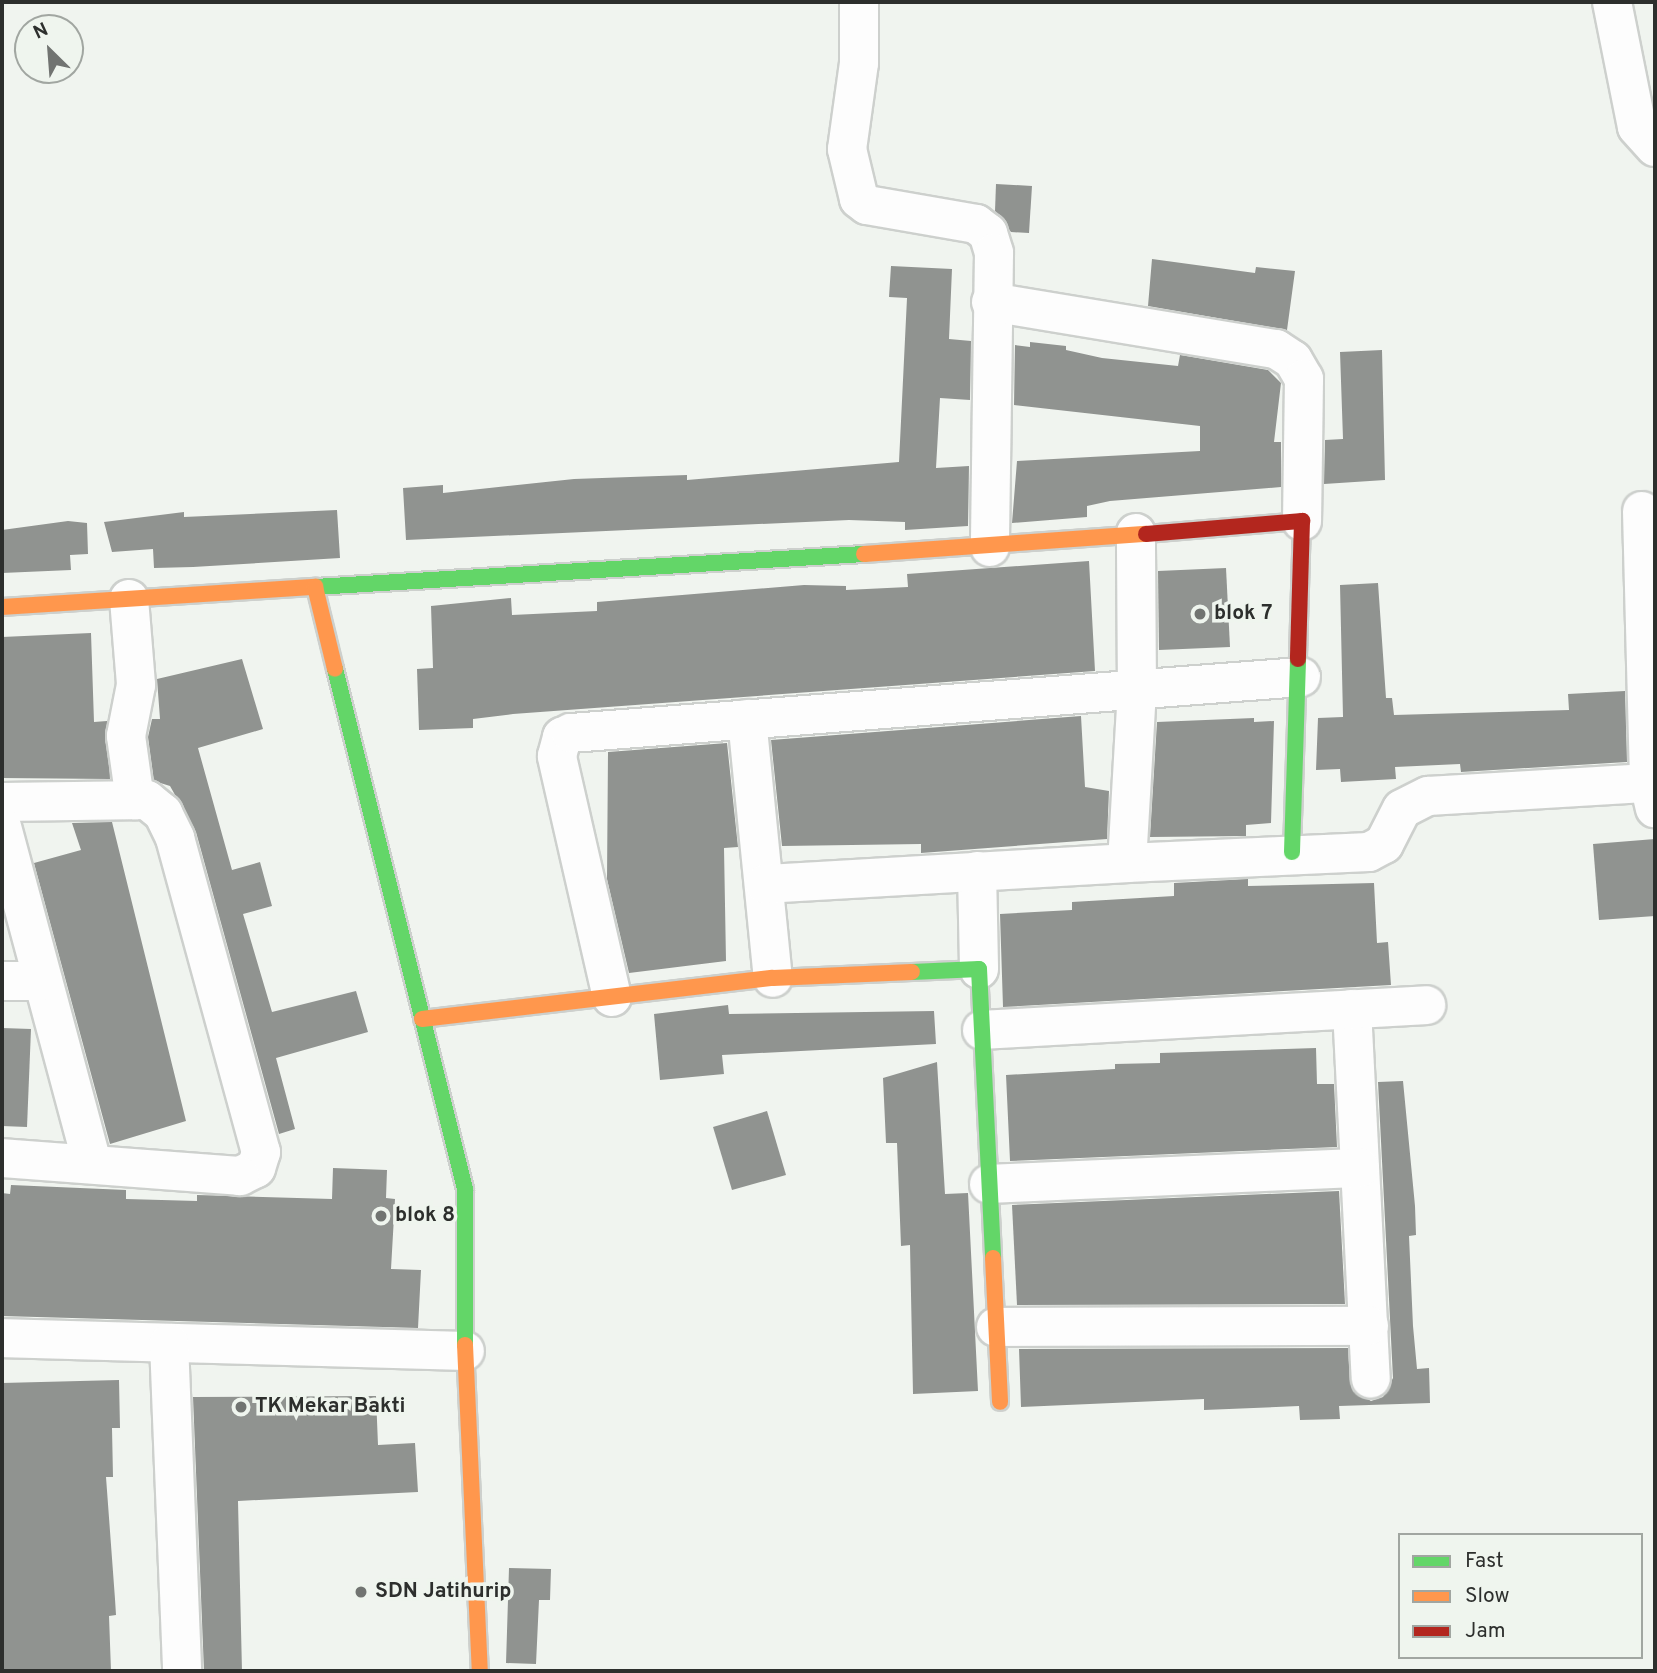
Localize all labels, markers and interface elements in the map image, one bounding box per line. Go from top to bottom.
north arrow [14,14,84,84]
text: N [30,18,52,46]
place label: blok 7 [1214,601,1272,627]
marker: blok 7 [1192,606,1208,622]
place label: blok 8 [395,1203,455,1229]
marker: blok 8 [373,1208,389,1224]
place label: TK Mekar Bakti [255,1394,405,1420]
marker: TK Mekar Bakti [233,1399,249,1415]
legend [1398,1533,1643,1659]
text: Fast [1465,1548,1504,1575]
place label: SDN Jatihurip [375,1579,512,1605]
text: Slow [1465,1583,1510,1610]
marker: SDN Jatihurip [353,1584,369,1600]
text: Jam [1465,1618,1506,1645]

